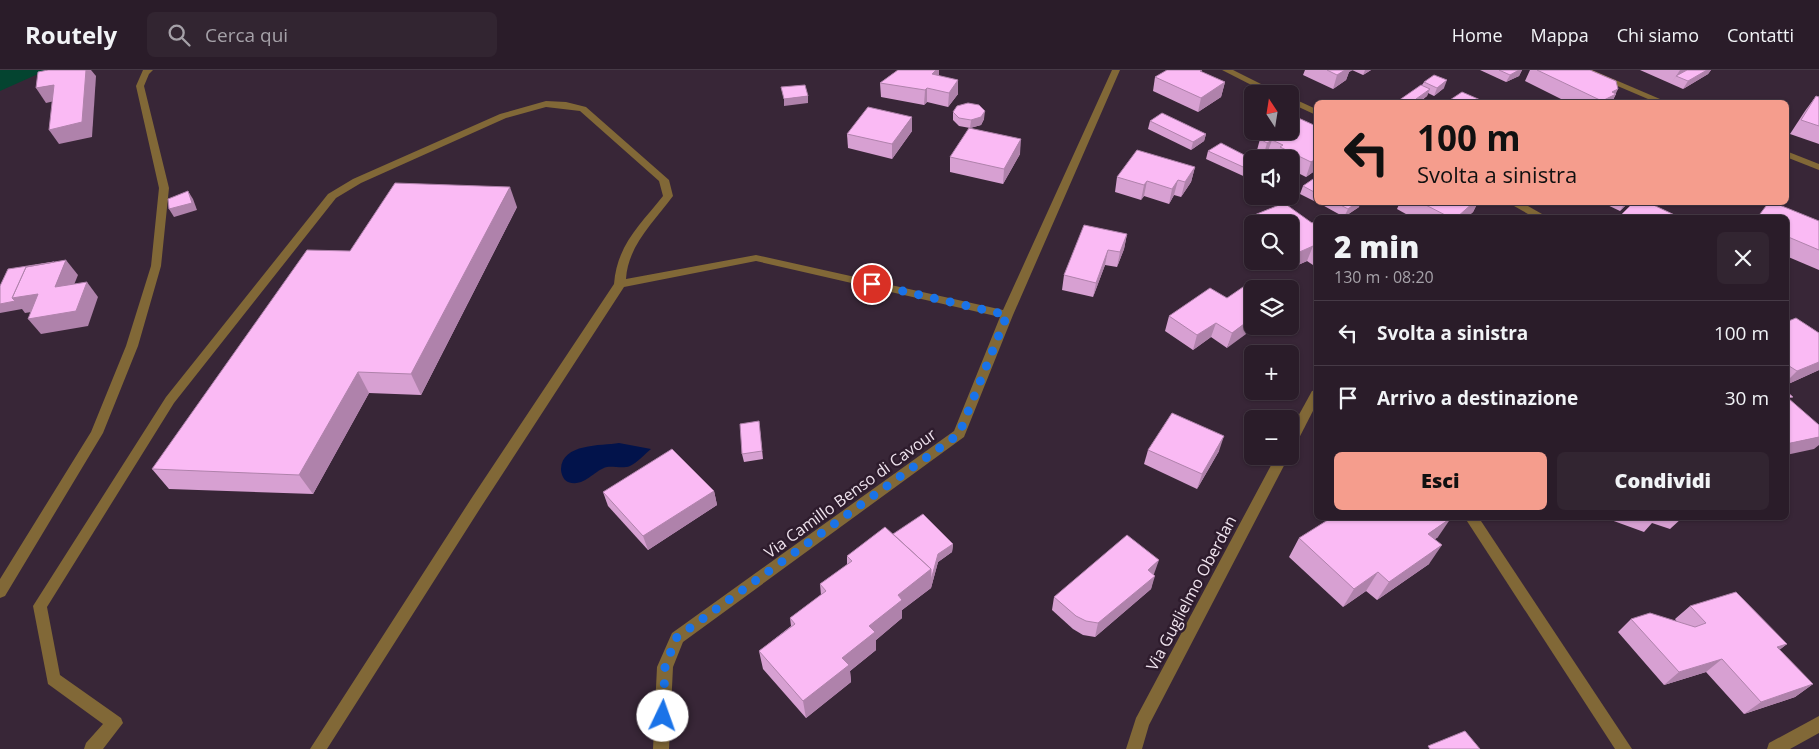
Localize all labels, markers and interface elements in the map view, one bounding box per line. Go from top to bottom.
search box [147,12,497,57]
text: Routely [25,18,117,51]
icon: search [165,21,193,49]
text: Cerca qui [205,22,288,48]
text: Home [1452,23,1503,47]
text: Mappa [1531,23,1589,47]
text: Chi siamo [1617,23,1699,47]
text: Contatti [1727,23,1794,47]
north arrow [1244,85,1299,140]
map controls [1244,85,1299,465]
text: 100 m [1417,114,1521,161]
icon: left [1334,120,1399,185]
button: sound [1244,150,1299,205]
text: Svolta a sinistra [1417,159,1577,189]
button: search [1244,215,1299,270]
text: 2 min [1334,226,1419,267]
button: close [1717,232,1769,284]
pin [851,263,893,305]
text: 130 m · 08:20 [1334,266,1434,288]
icon: arrive [858,270,886,298]
button: layers [1244,280,1299,335]
icon: left [1334,319,1362,347]
text: Svolta a sinistra [1377,320,1528,346]
text: 100 m [1714,320,1769,346]
button: + [1244,345,1299,400]
icon: arrive [1334,384,1362,412]
text: Arrivo a destinazione [1377,385,1578,411]
text: 30 m [1725,385,1769,411]
button: − [1244,410,1299,465]
street label: Via Camillo Benso di Cavour [759,423,941,563]
button: Esci [1334,452,1547,510]
button: Condividi [1557,452,1769,510]
street label: Via Guglielmo Oberdan [1141,512,1241,674]
position arrow [636,689,688,741]

